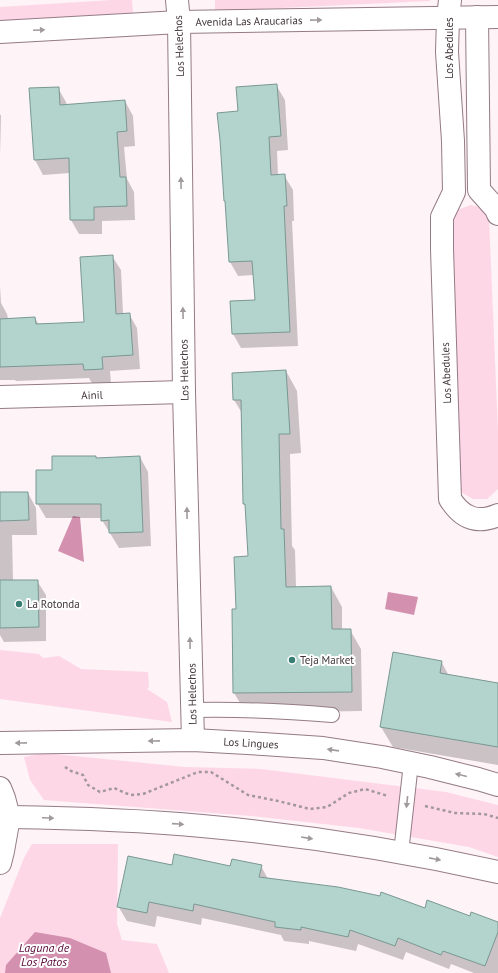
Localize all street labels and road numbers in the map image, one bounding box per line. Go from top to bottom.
street label: Avenida Las Araucarias [195,13,303,29]
street label: Los Helechos [171,15,187,77]
street label: Los Abedules [442,17,456,79]
street label: Los Helechos [176,339,192,401]
street label: Los Abedules [438,342,454,404]
street label: Ainil [81,388,104,402]
street label: Los Helechos [184,663,200,725]
street label: Los Lingues [223,735,279,751]

